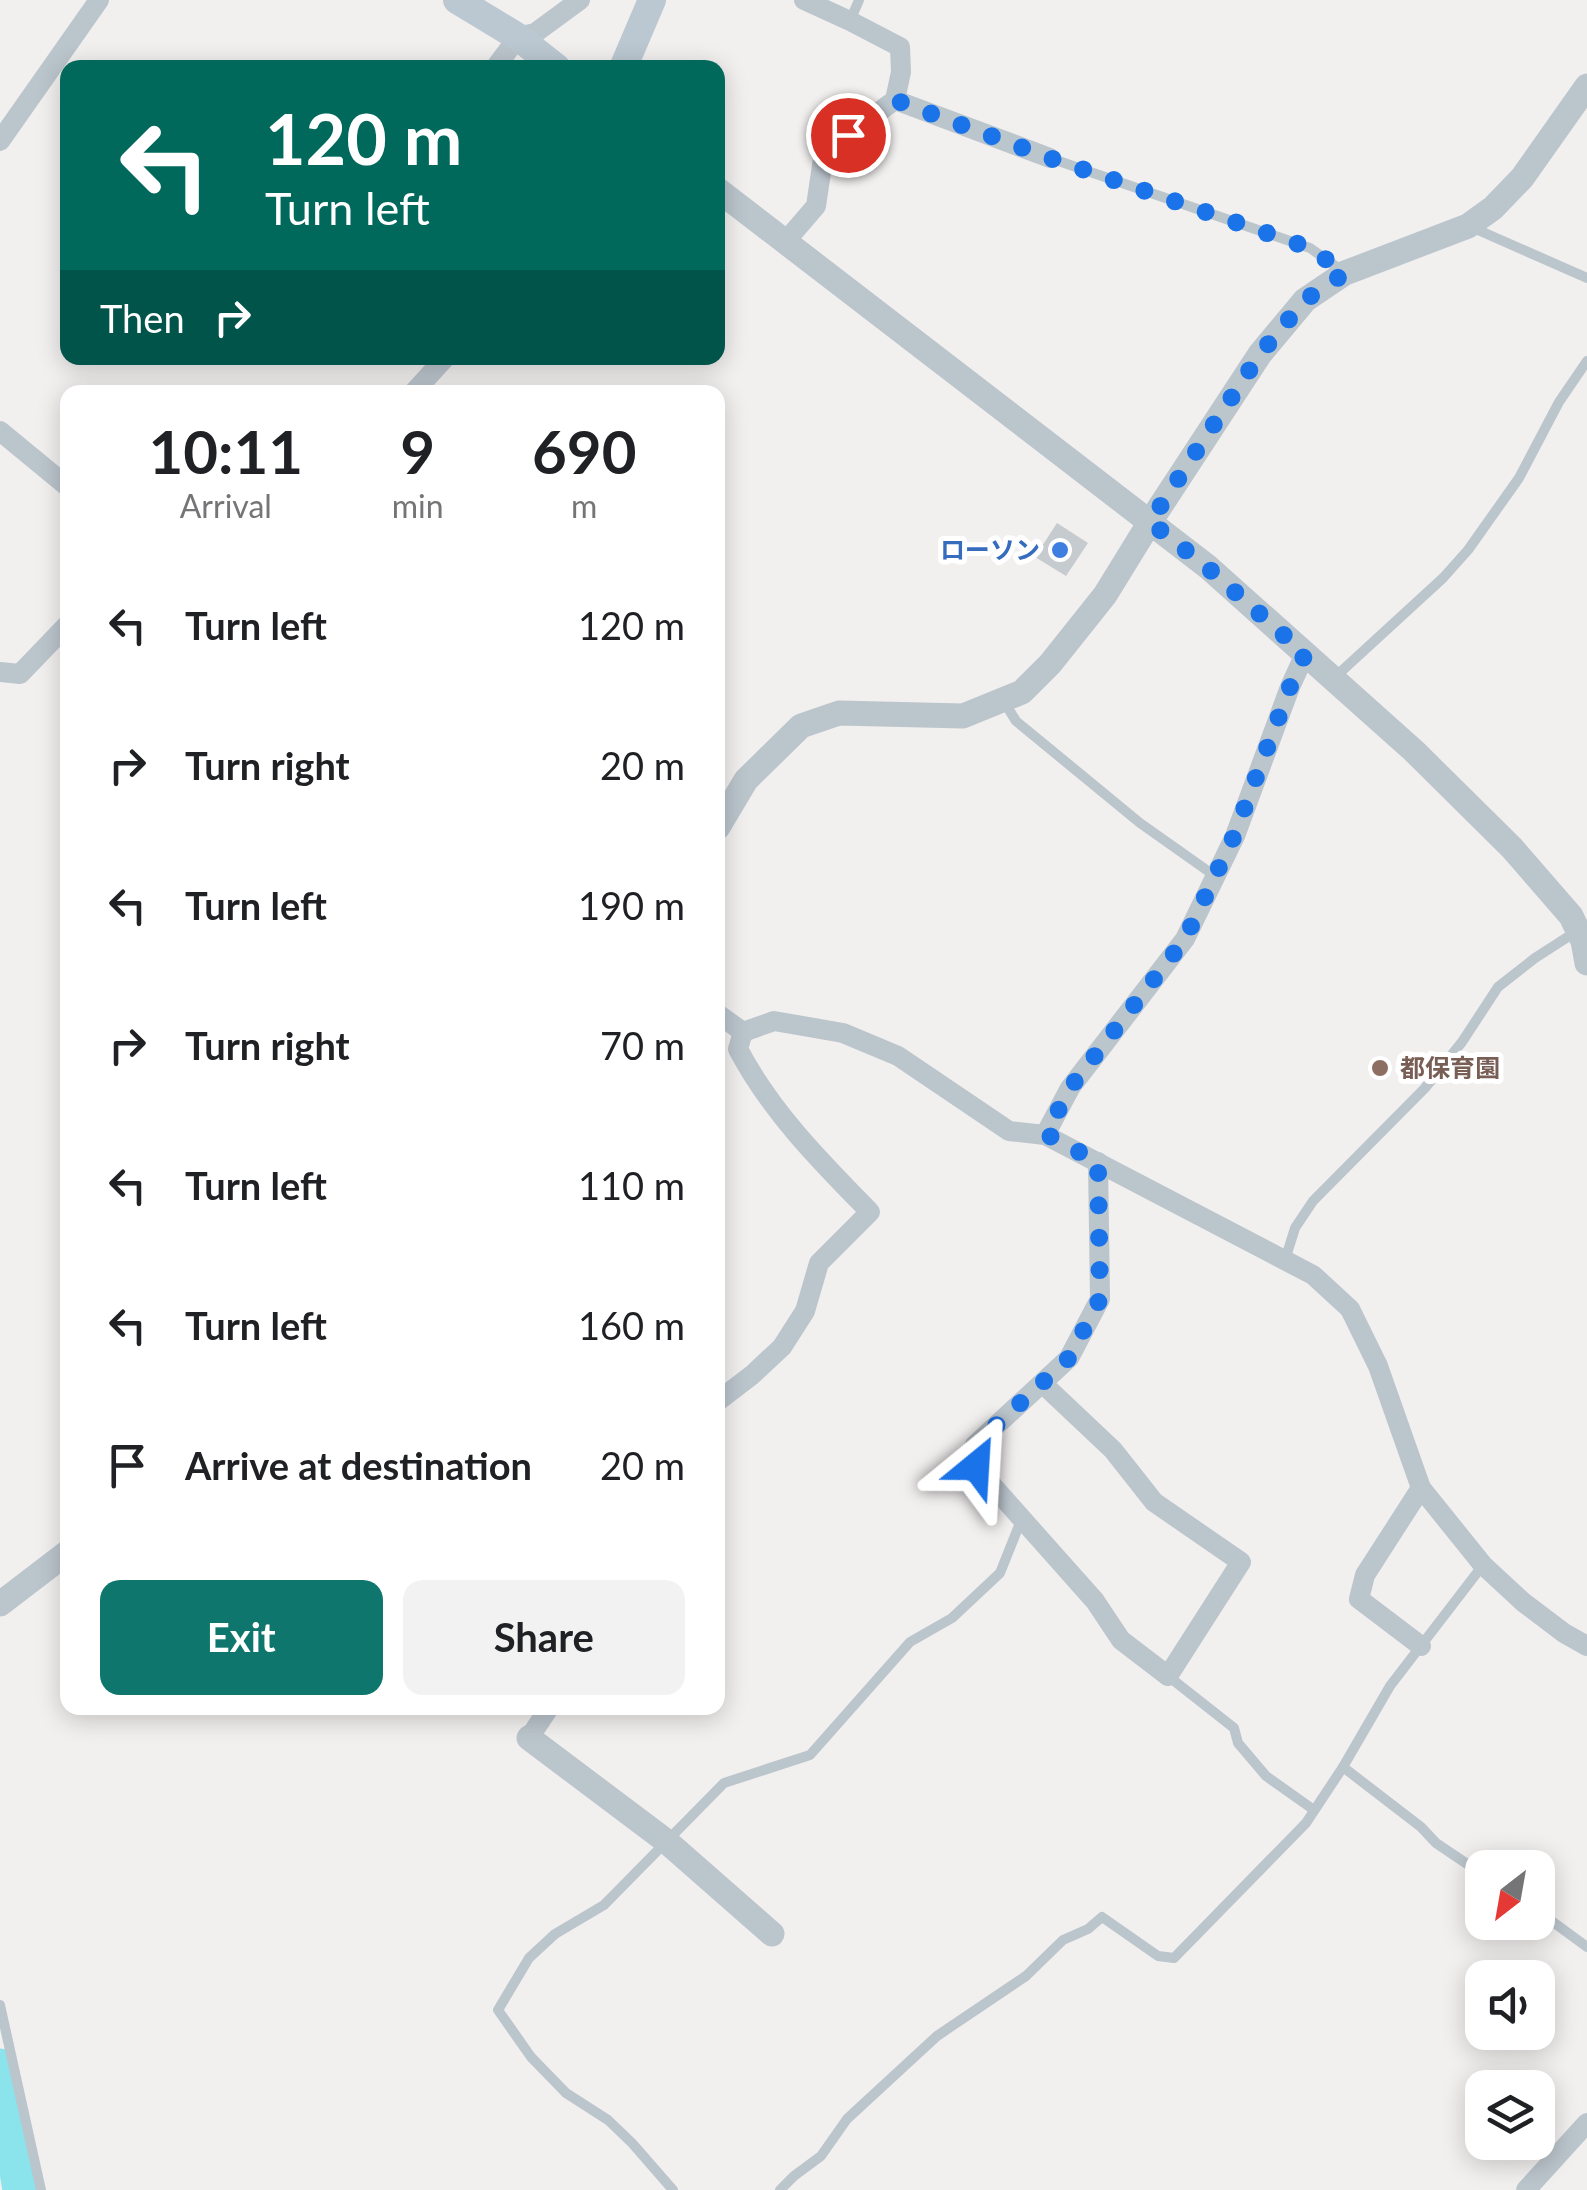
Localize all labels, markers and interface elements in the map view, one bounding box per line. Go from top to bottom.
pin [806,93,891,178]
text: 120 m [265,96,462,180]
icon: left [100,100,230,230]
icon: arrive [821,108,876,163]
text: Turn left [265,181,430,235]
icon: right [205,290,260,345]
text: Then [100,295,185,341]
text: 10:11 [149,415,303,487]
text: 9 [400,415,435,487]
text: 690 [532,415,636,487]
text: Arrival [180,486,272,525]
text: min [392,486,444,525]
text: m [571,486,597,525]
place label: ローソン [940,534,1040,564]
marker: ローソン [1049,539,1071,561]
icon: left [100,598,155,653]
text: Turn left [185,602,327,648]
text: 120 m [578,602,685,648]
icon: right [100,738,155,793]
text: Turn right [185,742,350,788]
text: 20 m [600,742,685,788]
icon: left [100,878,155,933]
text: Turn left [185,882,327,928]
text: 190 m [578,882,685,928]
icon: right [100,1018,155,1073]
text: Turn right [185,1022,350,1068]
text: 70 m [600,1022,685,1068]
place label: 都保育園 [1400,1052,1500,1082]
marker: 都保育園 [1369,1057,1391,1079]
icon: left [100,1158,155,1213]
text: Turn left [185,1162,327,1208]
text: 110 m [578,1162,685,1208]
icon: left [100,1298,155,1353]
text: Turn left [185,1302,327,1348]
text: 160 m [578,1302,685,1348]
position arrow [924,1414,1028,1518]
icon: arrive [100,1438,155,1493]
text: Arrive at destination [185,1442,532,1488]
text: 20 m [600,1442,685,1488]
button: Exit [100,1580,383,1695]
button: Share [403,1580,685,1695]
north arrow [1465,1850,1555,1940]
map controls [1465,1850,1555,2160]
button: sound [1465,1960,1555,2050]
button: layers [1465,2070,1555,2160]

